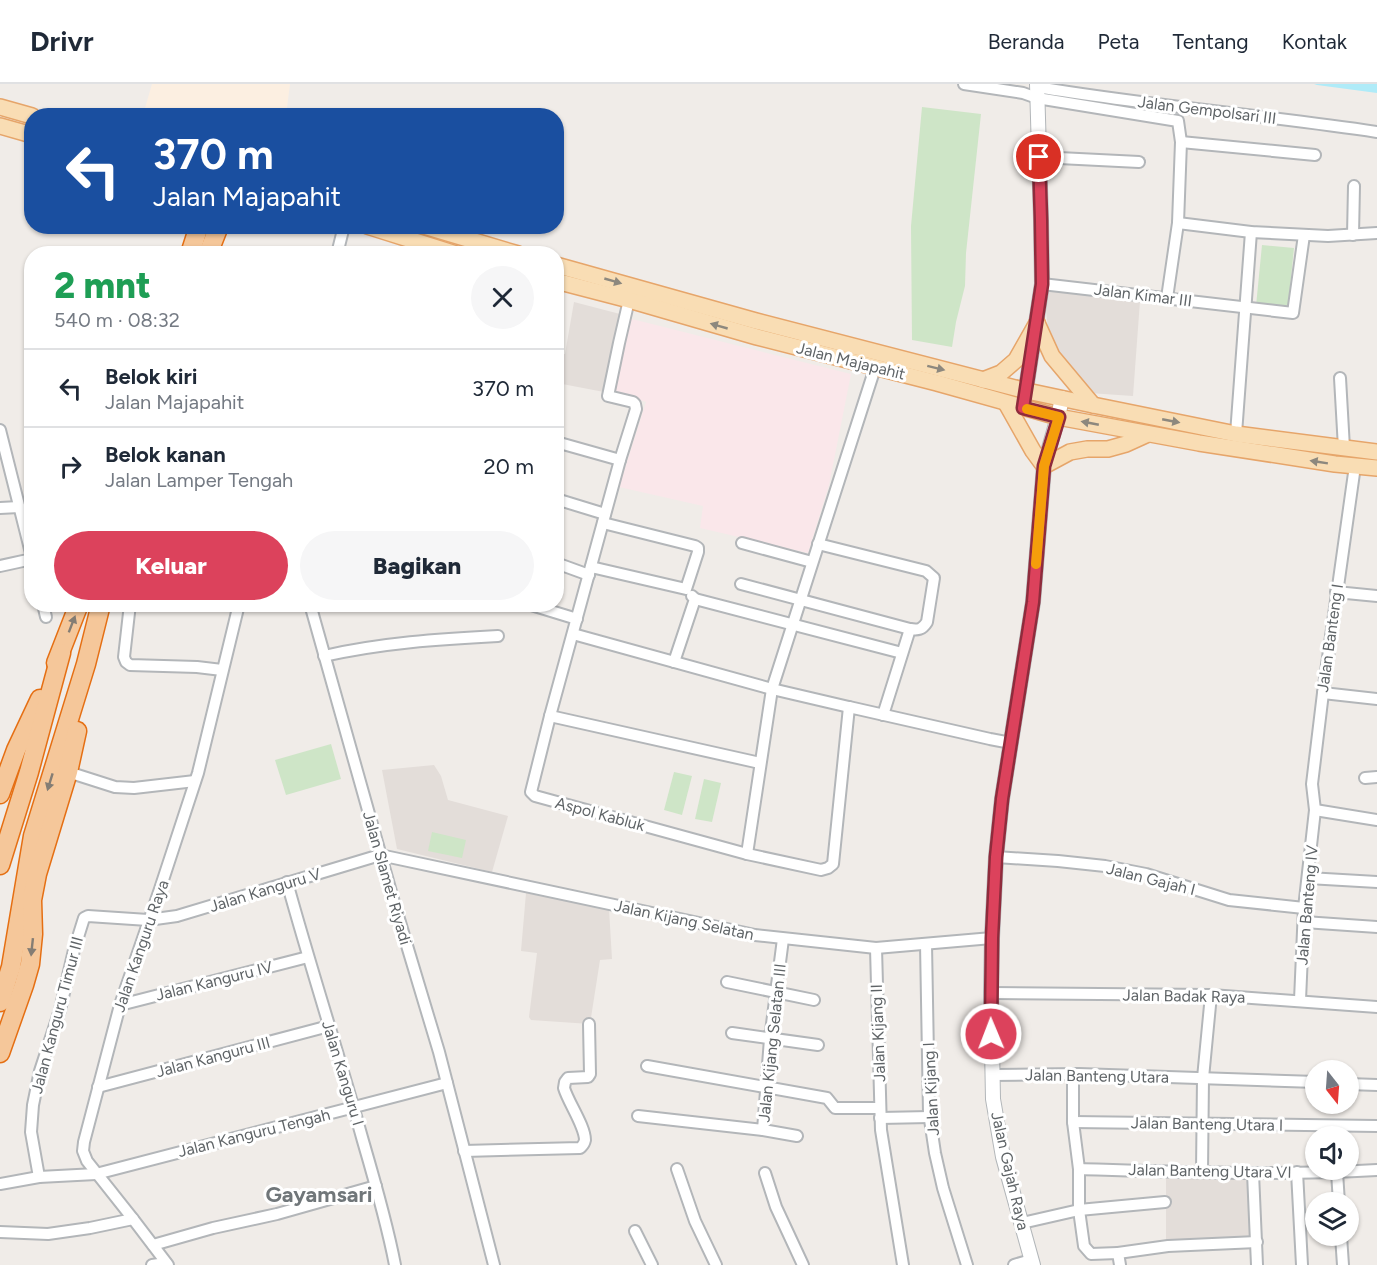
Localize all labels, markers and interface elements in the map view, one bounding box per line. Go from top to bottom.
text: Drivr [30,24,94,58]
text: Beranda [988,29,1065,54]
text: Peta [1098,29,1140,54]
text: Tentang [1173,29,1249,54]
text: Kontak [1282,29,1347,54]
street label: Jalan Gempolsari III [1137,92,1277,128]
text: 370 m [153,129,274,180]
pin [1013,131,1064,182]
icon: left [54,132,132,210]
icon: arrive [1022,140,1055,173]
text: Jalan Majapahit [153,180,341,213]
text: 2 mnt [54,264,151,307]
button: close [471,266,534,329]
one-way arrow [604,276,622,286]
street label: Jalan Kimar III [1093,280,1193,310]
text: 540 m · 08:32 [54,308,180,332]
one-way arrow [710,321,728,330]
street label: Jalan Majapahit [795,338,907,384]
text: Belok kiri [105,363,198,390]
one-way arrow [927,364,945,374]
icon: left [54,372,87,405]
text: 370 m [472,375,534,402]
text: Jalan Majapahit [105,390,244,414]
one-way arrow [1161,417,1180,426]
one-way arrow [1081,418,1100,427]
text: Belok kanan [105,441,226,468]
icon: right [54,450,87,483]
text: 20 m [483,453,534,480]
one-way arrow [1309,457,1328,466]
text: Jalan Lamper Tengah [105,468,293,492]
button: Keluar [54,531,288,600]
button: Bagikan [300,531,534,600]
street label: Jalan Banteng I [1313,583,1347,693]
one-way arrow [67,615,77,633]
one-way arrow [45,773,54,791]
street label: Aspol Kabluk [553,793,647,835]
street label: Jalan Slamet Riyadi [359,809,415,947]
street label: Jalan Banteng IV [1292,844,1322,966]
street label: Jalan Gajah I [1105,859,1197,899]
street label: Jalan Kanguru V [207,864,323,916]
street label: Jalan Kanguru Raya [109,877,173,1015]
street label: Jalan Kijang Selatan [612,896,756,944]
street label: Jalan Kanguru Timur III [27,934,87,1096]
one-way arrow [27,938,37,957]
street label: Jalan Kanguru IV [154,957,274,1005]
street label: Jalan Kijang Selatan III [754,963,790,1123]
street label: Jalan Kijang II [867,984,889,1082]
street label: Jalan Badak Raya [1123,985,1245,1007]
position arrow [959,1002,1023,1066]
street label: Jalan Kanguru I [318,1018,368,1128]
street label: Jalan Kanguru III [154,1033,272,1081]
street label: Jalan Kijang I [919,1042,943,1136]
north arrow [1305,1060,1359,1114]
map controls [1305,1060,1359,1246]
street label: Jalan Banteng Utara [1025,1065,1169,1087]
street label: Jalan Kanguru Tengah [176,1105,332,1161]
street label: Jalan Gajah Raya [987,1110,1033,1232]
street label: Jalan Banteng Utara I [1131,1113,1283,1135]
button: sound [1305,1126,1359,1180]
street label: Jalan Banteng Utara VI [1128,1160,1292,1182]
district label: Gayamsari [265,1181,373,1208]
button: layers [1305,1192,1359,1246]

